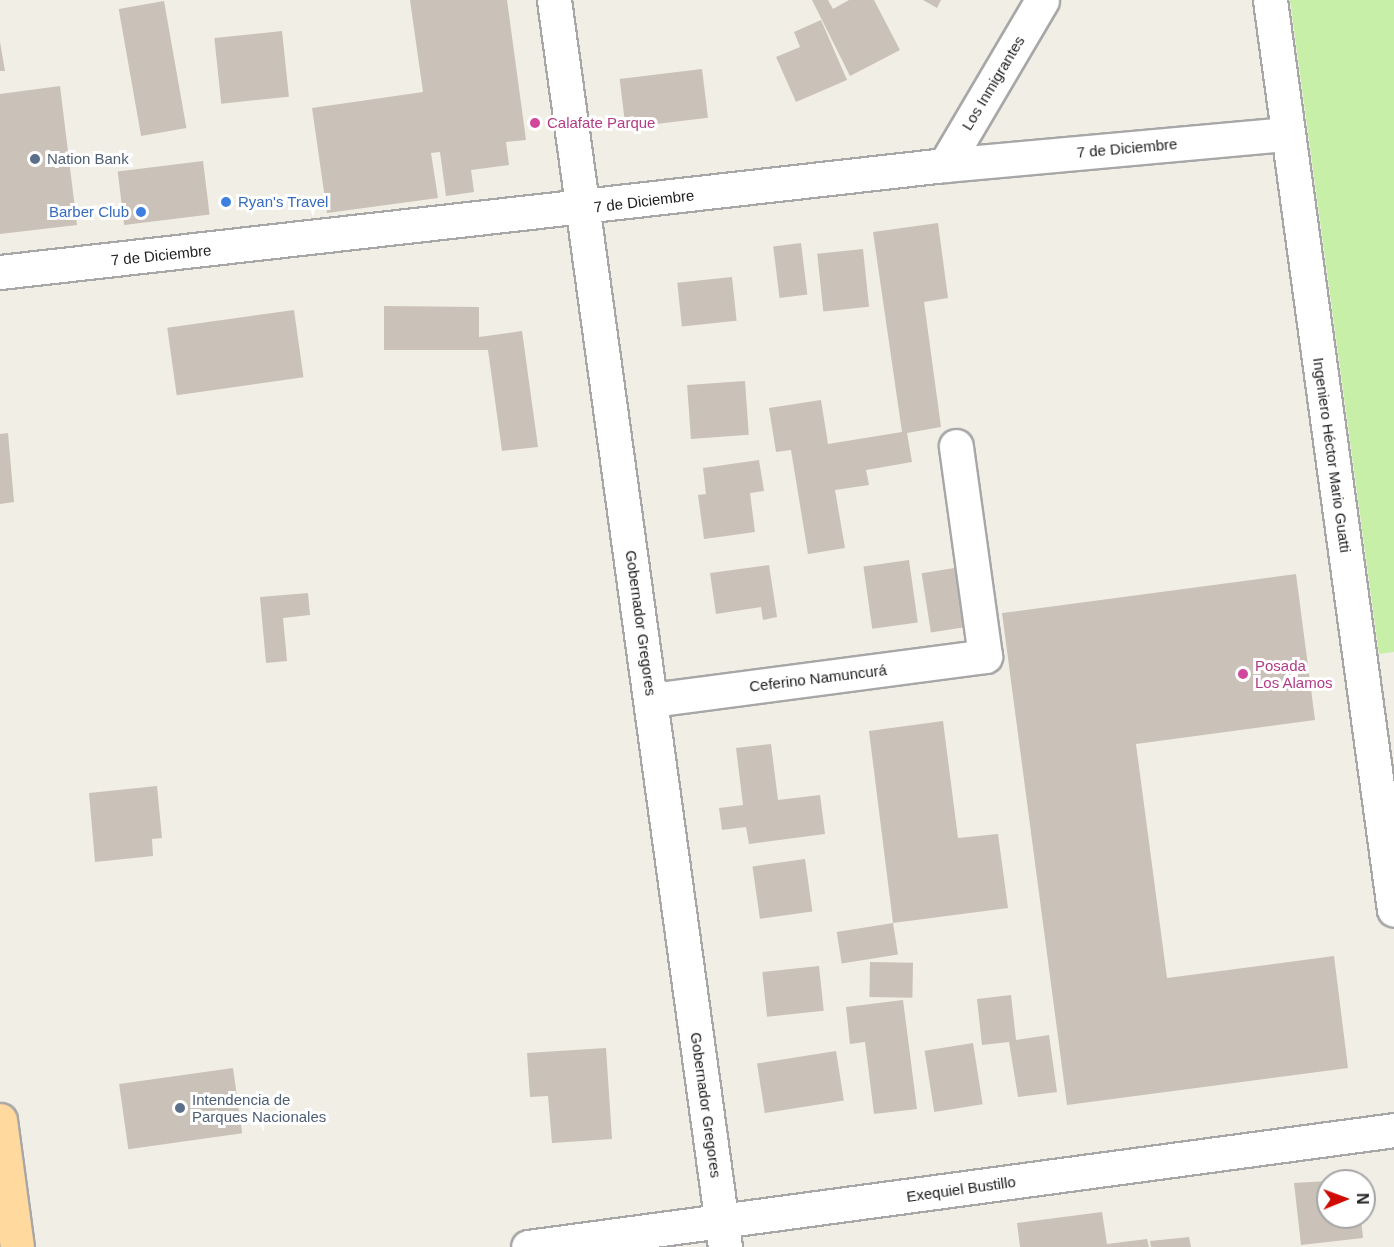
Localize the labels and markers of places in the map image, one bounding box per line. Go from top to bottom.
place label: Calafate Parque [547,114,655,132]
marker: Calafate Parque [528,116,542,130]
place label: Nation Bank [47,150,129,168]
marker: Nation Bank [28,152,42,166]
place label: Ryan's Travel [238,193,329,211]
marker: Ryan's Travel [219,195,233,209]
place label: Barber Club [49,203,129,221]
marker: Barber Club [134,205,148,219]
place label: Posada Los Alamos [1255,656,1333,691]
marker: Posada Los Alamos [1236,667,1250,681]
place label: Intendencia de Parques Nacionales [192,1090,326,1125]
marker: Intendencia de Parques Nacionales [173,1101,187,1115]

